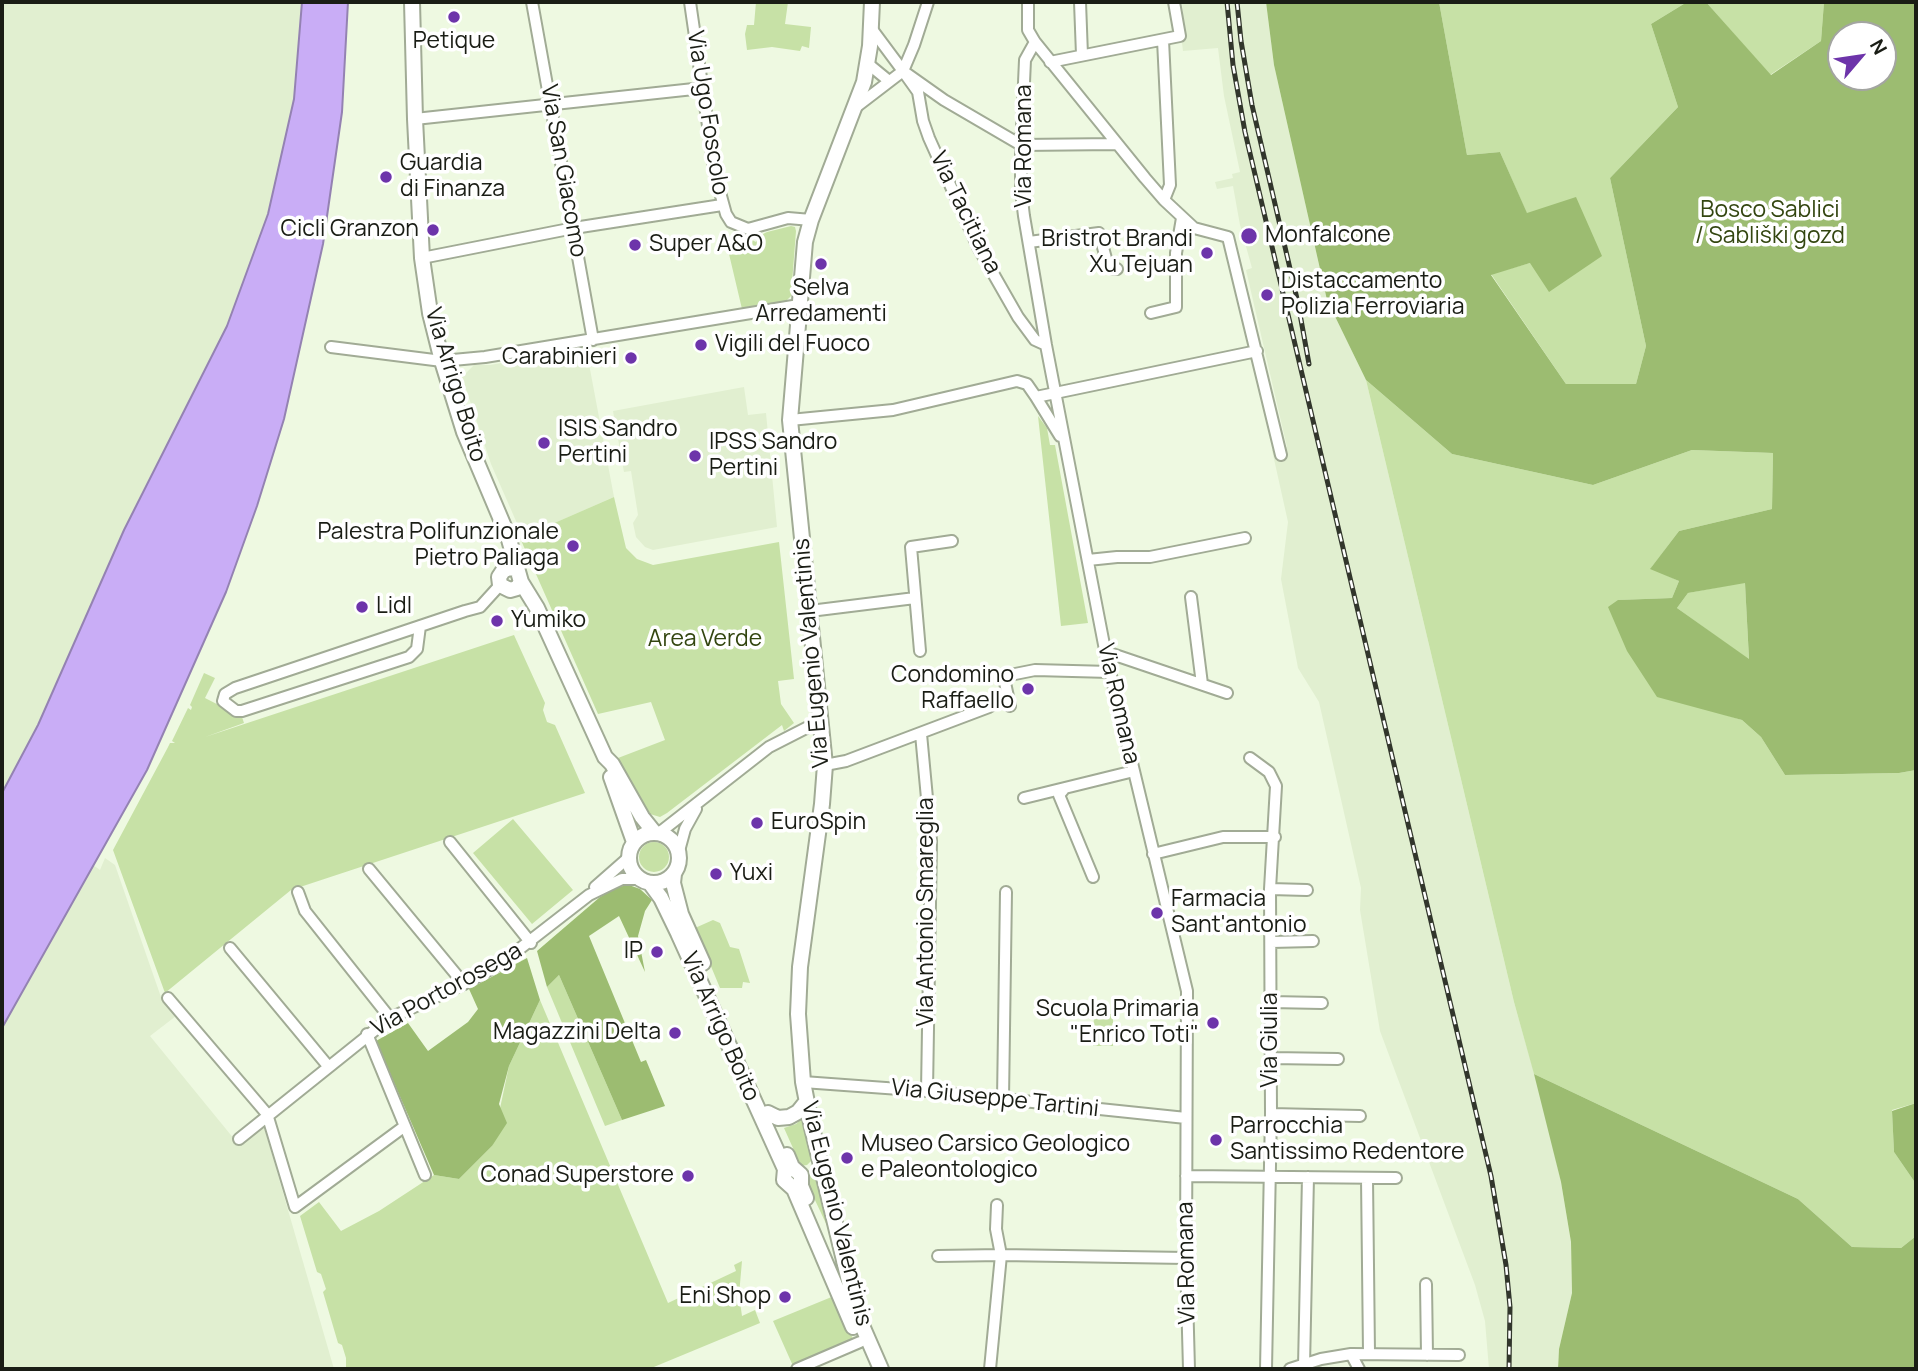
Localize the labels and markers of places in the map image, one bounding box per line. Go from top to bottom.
marker: Petique [446,9,462,25]
place label: Petique [413,28,495,56]
place label: Guardia di Finanza [400,150,505,204]
marker: Guardia di Finanza [378,169,394,185]
place label: Cicli Granzon [280,216,419,244]
marker: Cicli Granzon [425,222,441,238]
place label: Monfalcone [1265,222,1391,250]
place label: Bristrot Brandi Xu Tejuan [1041,226,1193,280]
marker: Monfalcone [1239,226,1259,246]
place label: Super A&O [649,231,763,259]
marker: Super A&O [627,237,643,253]
marker: Bristrot Brandi Xu Tejuan [1199,245,1215,261]
marker: Selva Arredamenti [813,256,829,272]
place label: Distaccamento Polizia Ferroviaria [1281,268,1465,322]
place label: Selva Arredamenti [755,275,887,329]
marker: Distaccamento Polizia Ferroviaria [1259,287,1275,303]
place label: Vigili del Fuoco [715,331,870,359]
marker: Vigili del Fuoco [693,337,709,353]
place label: Carabinieri [502,344,617,372]
marker: Carabinieri [623,350,639,366]
place label: ISIS Sandro Pertini [558,416,678,470]
place label: IPSS Sandro Pertini [709,429,837,483]
marker: ISIS Sandro Pertini [536,435,552,451]
marker: IPSS Sandro Pertini [687,448,703,464]
place label: Palestra Polifunzionale Pietro Paliaga [318,519,559,573]
marker: Palestra Polifunzionale Pietro Paliaga [565,538,581,554]
place label: Lidl [376,593,412,621]
marker: Lidl [354,599,370,615]
place label: Yumiko [511,607,586,635]
marker: Yumiko [489,613,505,629]
place label: Condomino Raffaello [891,662,1014,716]
marker: Condomino Raffaello [1020,681,1036,697]
place label: EuroSpin [771,809,866,837]
marker: EuroSpin [749,815,765,831]
place label: Yuxi [730,860,773,888]
marker: Yuxi [708,866,724,882]
place label: Farmacia Sant'antonio [1171,886,1306,940]
marker: Farmacia Sant'antonio [1149,905,1165,921]
place label: IP [624,938,643,966]
marker: IP [649,944,665,960]
place label: Scuola Primaria "Enrico Toti" [1036,996,1199,1050]
marker: Scuola Primaria "Enrico Toti" [1205,1015,1221,1031]
place label: Magazzini Delta [493,1019,661,1047]
marker: Magazzini Delta [667,1025,683,1041]
place label: Parrocchia Santissimo Redentore [1230,1113,1465,1167]
place label: Museo Carsico Geologico e Paleontologico [861,1131,1130,1185]
marker: Parrocchia Santissimo Redentore [1208,1132,1224,1148]
marker: Museo Carsico Geologico e Paleontologico [839,1150,855,1166]
place label: Conad Superstore [481,1162,674,1190]
marker: Conad Superstore [680,1168,696,1184]
place label: Eni Shop [679,1283,771,1311]
marker: Eni Shop [777,1289,793,1305]

